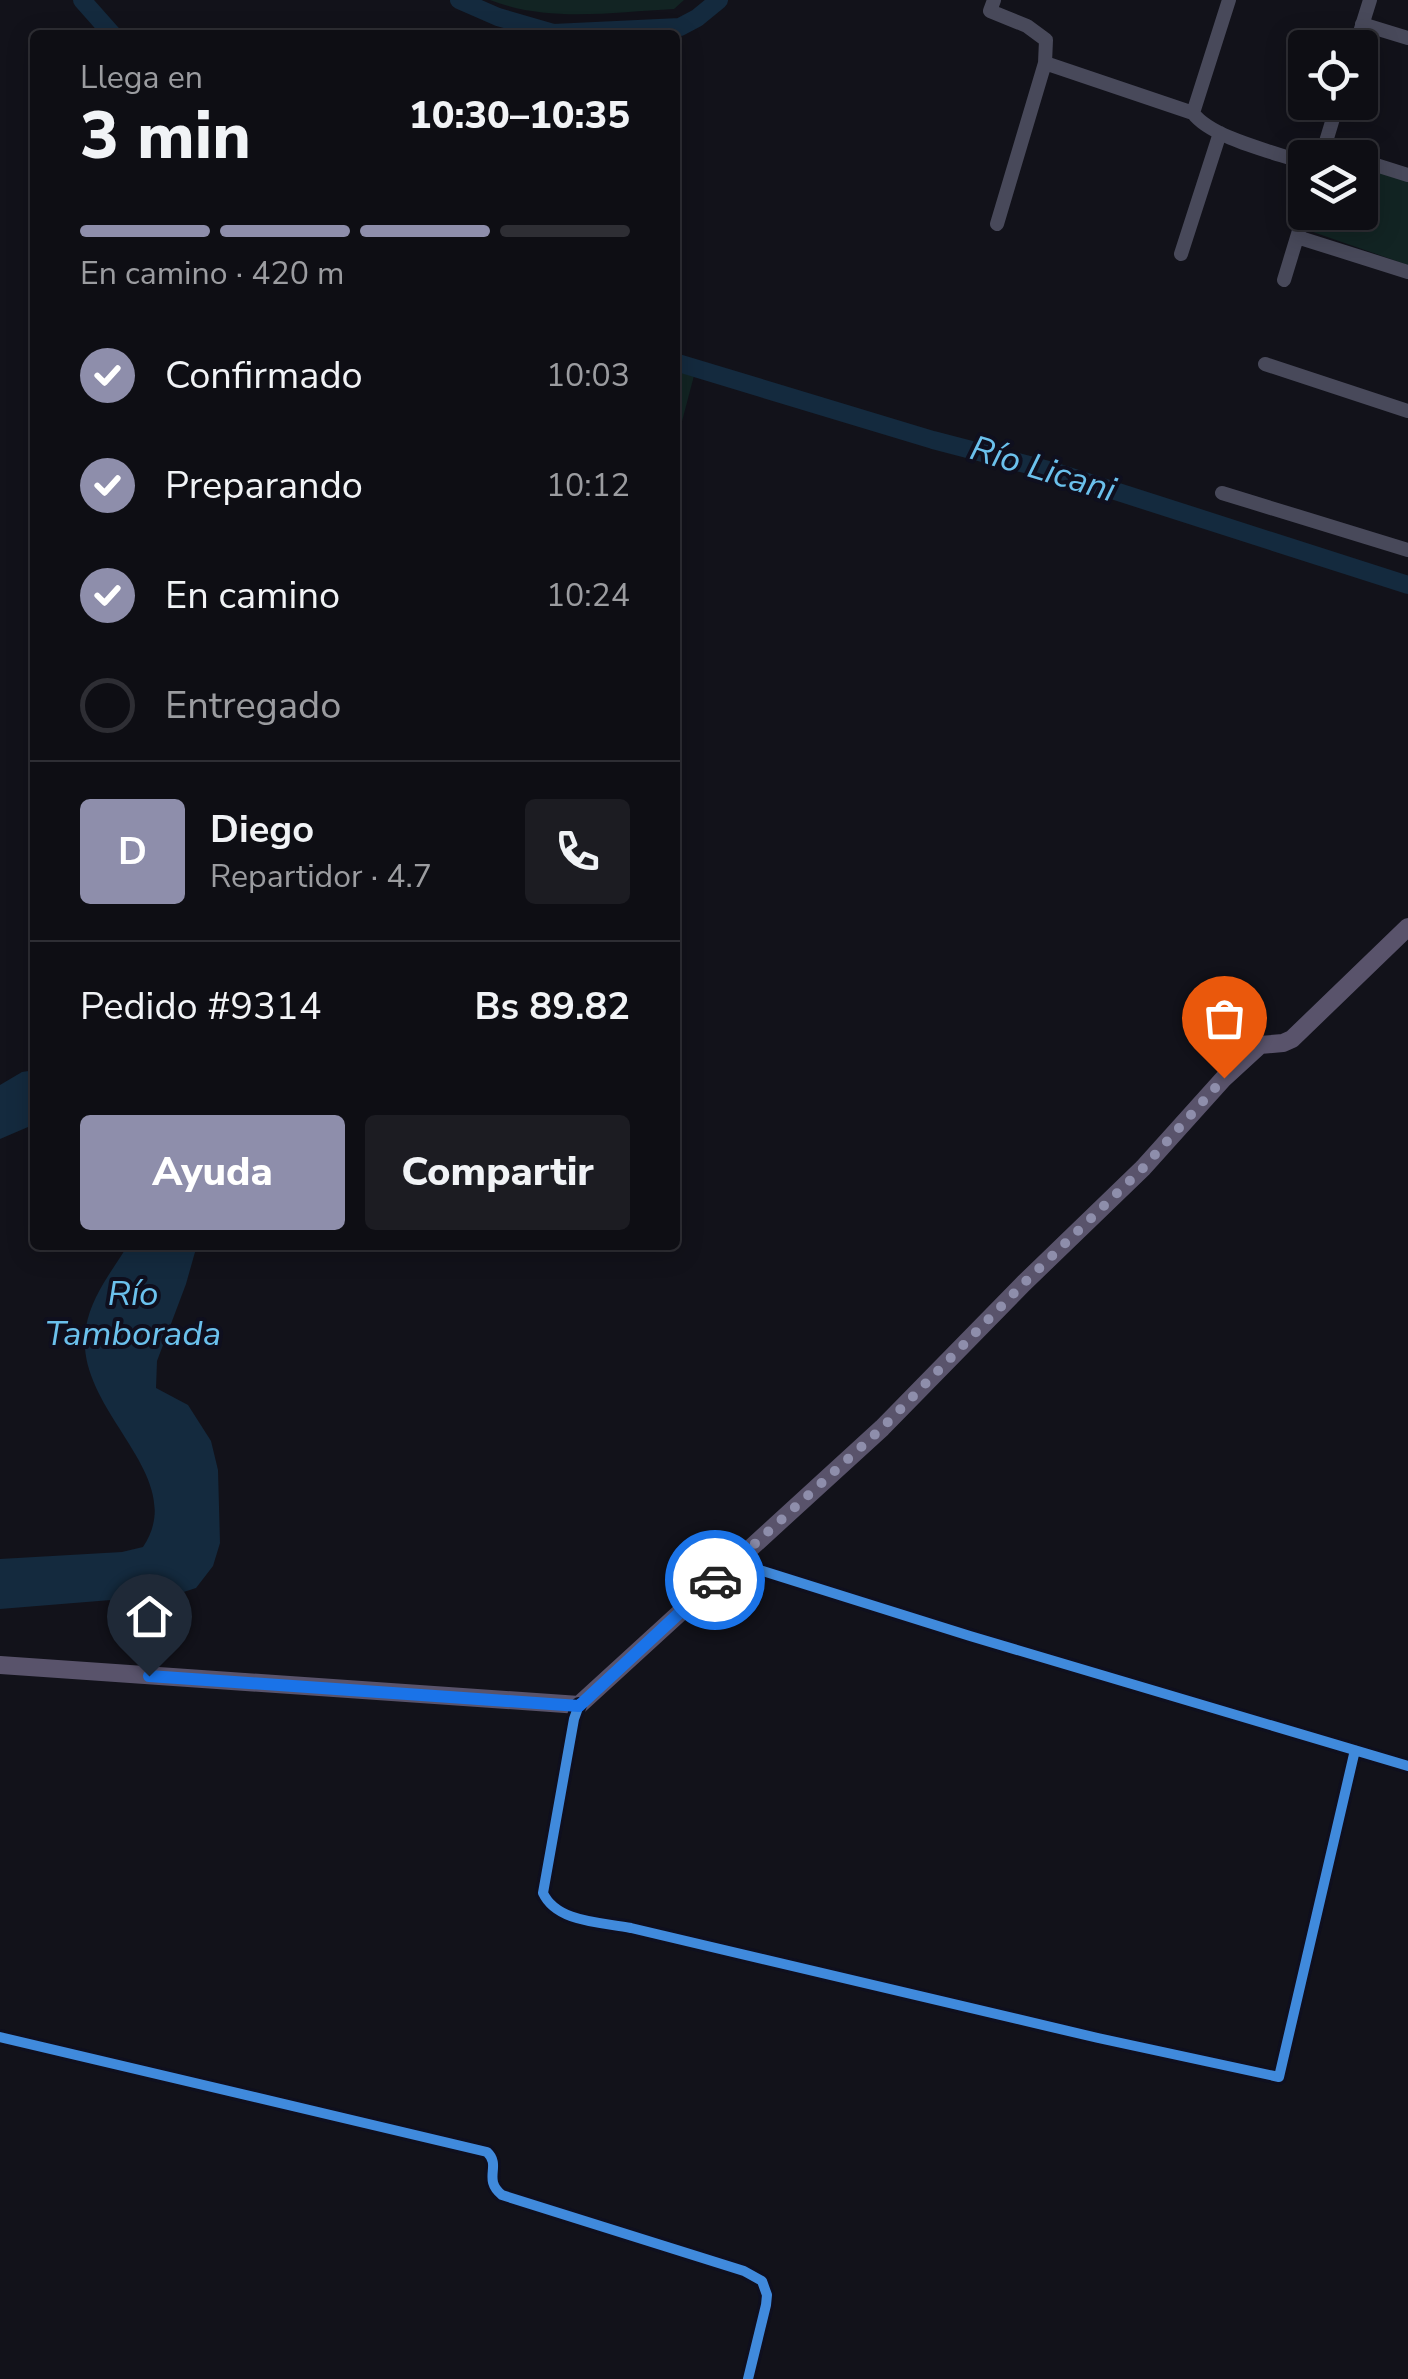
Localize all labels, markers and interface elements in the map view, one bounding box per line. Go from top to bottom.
map controls [1288,30,1378,230]
button: locate [1288,30,1378,120]
text: Llega en [80,56,203,99]
text: 10:30–10:35 [409,90,630,141]
text: 3 min [80,92,251,181]
button: layers [1288,140,1378,230]
text: En camino · 420 m [80,252,344,295]
icon: check [80,348,135,403]
text: Confirmado [165,350,363,401]
text: 10:03 [546,354,630,397]
water label: Río Licani [965,425,1122,514]
icon: check [80,458,135,513]
text: Preparando [165,460,363,511]
text: 10:12 [546,464,630,507]
icon: check [80,568,135,623]
text: En camino [165,570,340,621]
text: 10:24 [546,574,630,617]
text: Entregado [165,680,341,731]
button: phone [525,799,630,904]
text: Diego [210,804,314,855]
text: D [118,826,147,877]
text: Repartidor · 4.7 [210,855,432,898]
pin [1182,976,1267,1079]
text: Pedido #9314 [80,981,321,1032]
text: Bs 89.82 [474,981,630,1032]
icon: bag [1197,991,1252,1046]
button: Ayuda [80,1115,345,1230]
button: Compartir [365,1115,630,1230]
water label: Río Tamborada [45,1270,221,1357]
courier [665,1530,765,1630]
icon: car [688,1553,743,1608]
pin [107,1574,192,1677]
icon: home [122,1589,177,1644]

